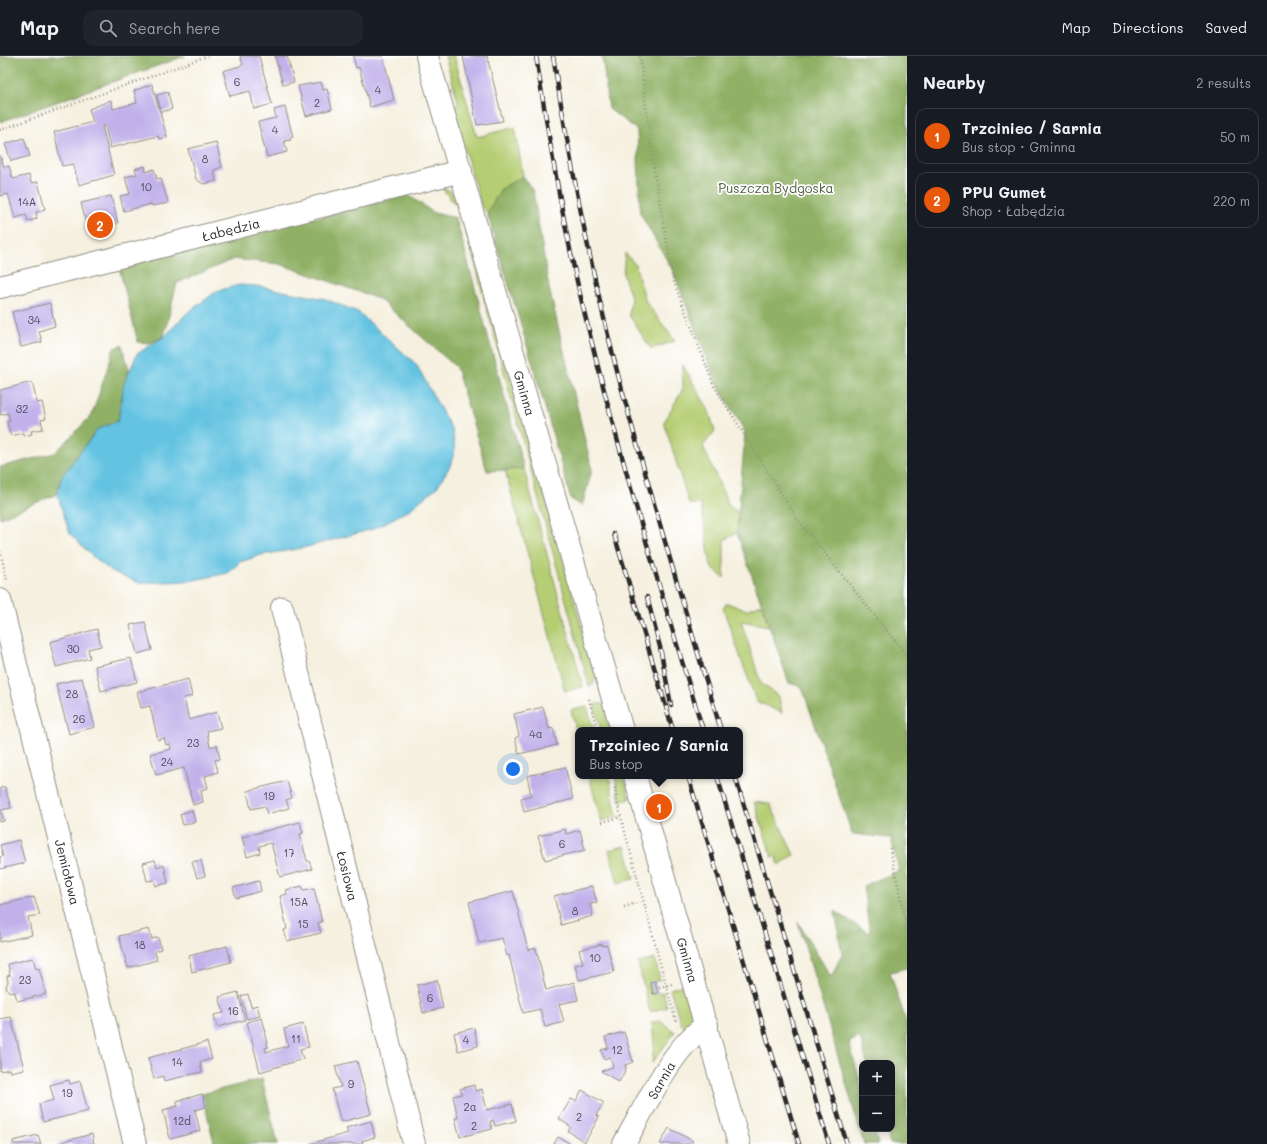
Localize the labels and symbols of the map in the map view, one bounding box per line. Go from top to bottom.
house number: 6 [234,74,240,89]
house number: 4 [375,82,382,97]
house number: 2 [314,95,320,110]
house number: 4 [272,122,279,137]
house number: 8 [202,151,209,166]
house number: 10 [140,179,152,194]
park label: Puszcza Bydgoska [718,179,834,196]
house number: 14A [18,194,37,209]
pin: 2 [87,210,113,240]
street label: Łabędzia [200,214,262,244]
house number: 34 [28,312,41,327]
street label: Gminna [510,368,540,418]
house number: 32 [16,401,28,416]
house number: 30 [66,641,80,656]
house number: 28 [66,686,79,701]
house number: 26 [73,711,85,726]
house number: 4a [529,726,543,741]
house number: 23 [187,735,200,750]
house number: 24 [161,754,174,769]
your location [503,759,523,779]
house number: 19 [263,788,275,803]
pin: 1 [646,792,672,822]
house number: 6 [559,836,565,851]
street label: Jemiołowa [52,837,84,907]
house number: 17 [283,845,295,860]
street label: Łosiowa [334,849,362,903]
house number: 15A [290,894,308,909]
house number: 8 [572,903,579,918]
house number: 15 [297,916,309,931]
street label: Gminna [673,935,703,985]
house number: 18 [134,937,146,952]
house number: 10 [589,950,601,965]
house number: 23 [19,972,32,987]
house number: 6 [427,990,433,1005]
house number: 16 [227,1003,239,1018]
house number: 11 [291,1031,301,1046]
house number: 4 [463,1032,470,1047]
house number: 12 [611,1042,623,1057]
house number: 14 [171,1054,183,1069]
street label: Sarnia [643,1058,679,1102]
house number: 9 [348,1076,355,1091]
house number: 19 [61,1085,73,1100]
house number: 2a [464,1099,477,1114]
house number: 2 [576,1109,582,1124]
house number: 12d [173,1113,191,1128]
house number: 2 [471,1118,477,1133]

